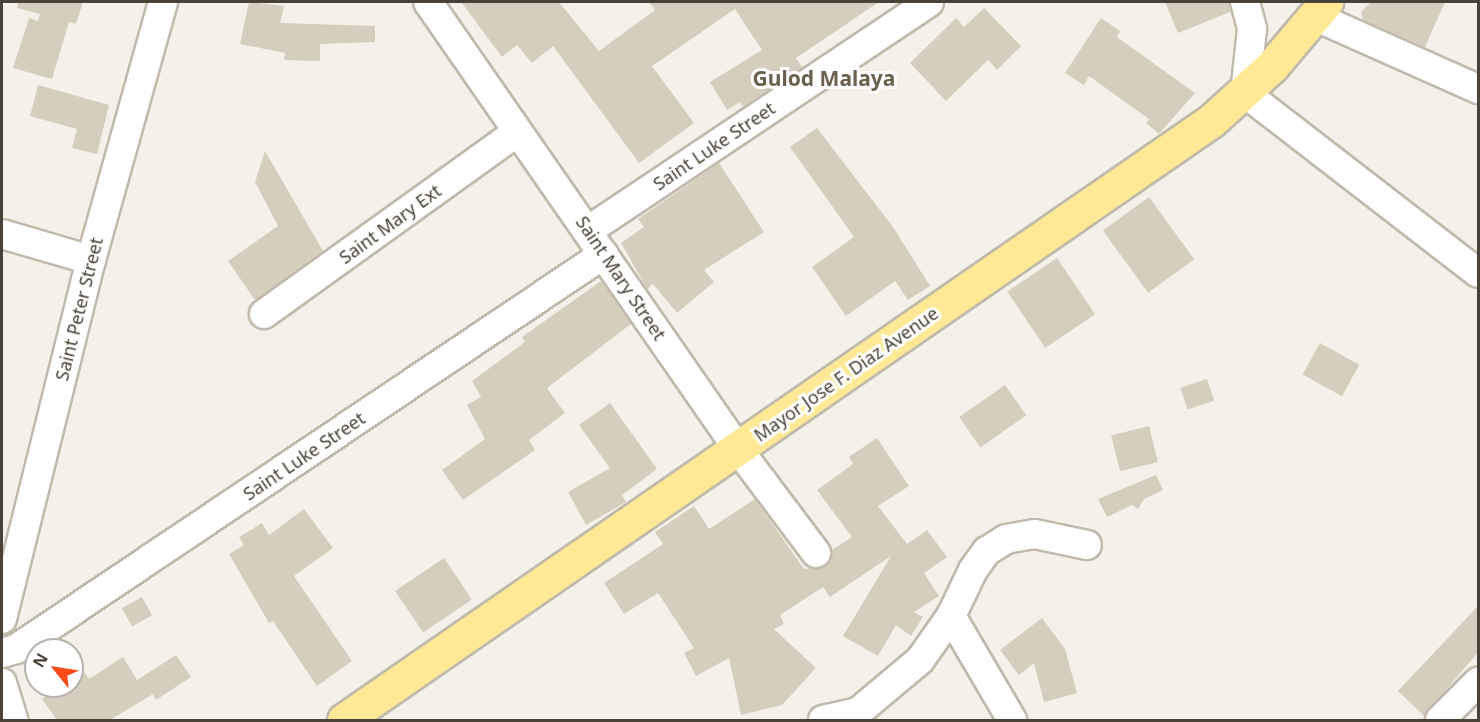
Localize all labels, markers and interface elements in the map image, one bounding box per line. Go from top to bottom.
district label: Gulod Malaya [753,65,895,91]
street label: Saint Luke Street [649,97,779,195]
street label: Saint Mary Ext [335,180,445,268]
street label: Saint Mary Street [572,212,670,344]
street label: Saint Peter Street [51,235,107,383]
street label: Mayor Jose F. Diaz Avenue [750,302,942,446]
street label: Saint Luke Street [239,407,369,505]
north arrow [24,638,84,698]
text: N [27,649,53,671]

